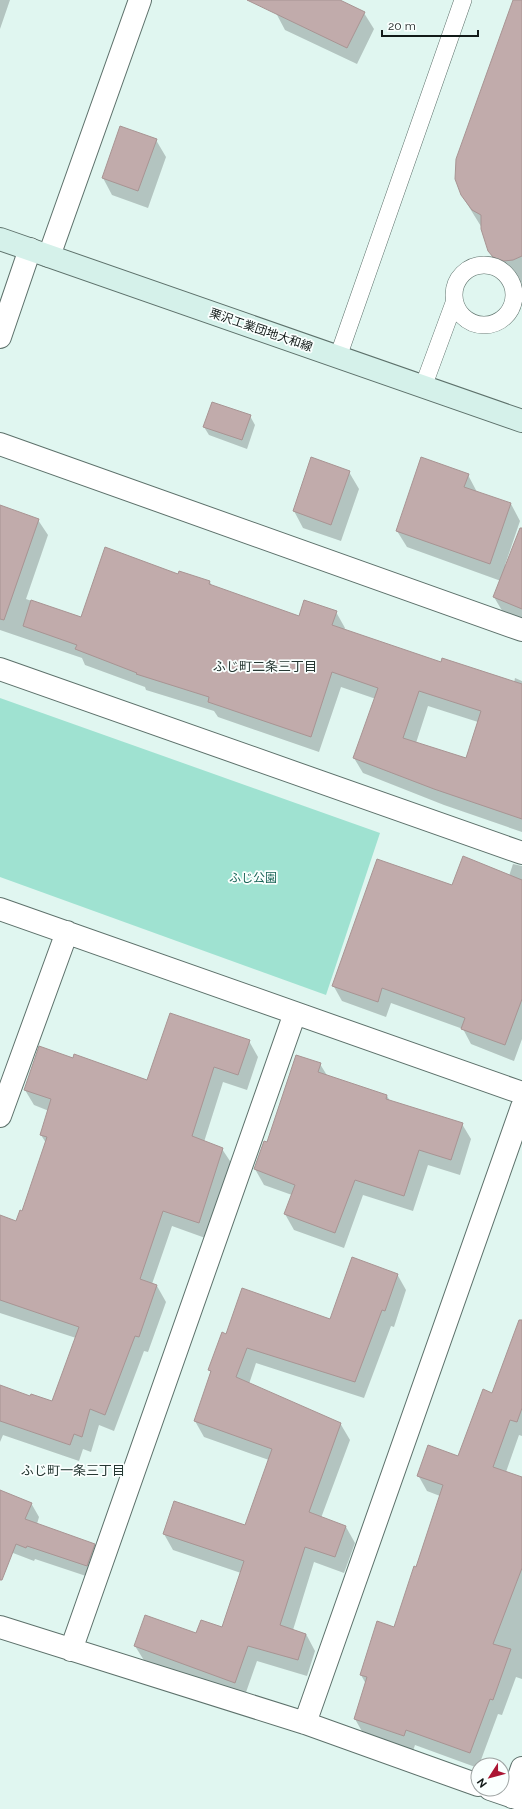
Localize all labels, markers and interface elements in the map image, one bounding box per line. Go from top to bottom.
scale bar [382,12,478,38]
text: 20 m [388,19,416,33]
street label: 栗沢工業団地大和線 [208,306,314,354]
district label: ふじ町二条三丁目 [213,659,317,674]
park label: ふじ公園 [229,871,277,885]
district label: ふじ町一条三丁目 [21,1463,125,1478]
north arrow [470,1757,510,1797]
text: N [475,1775,490,1790]

